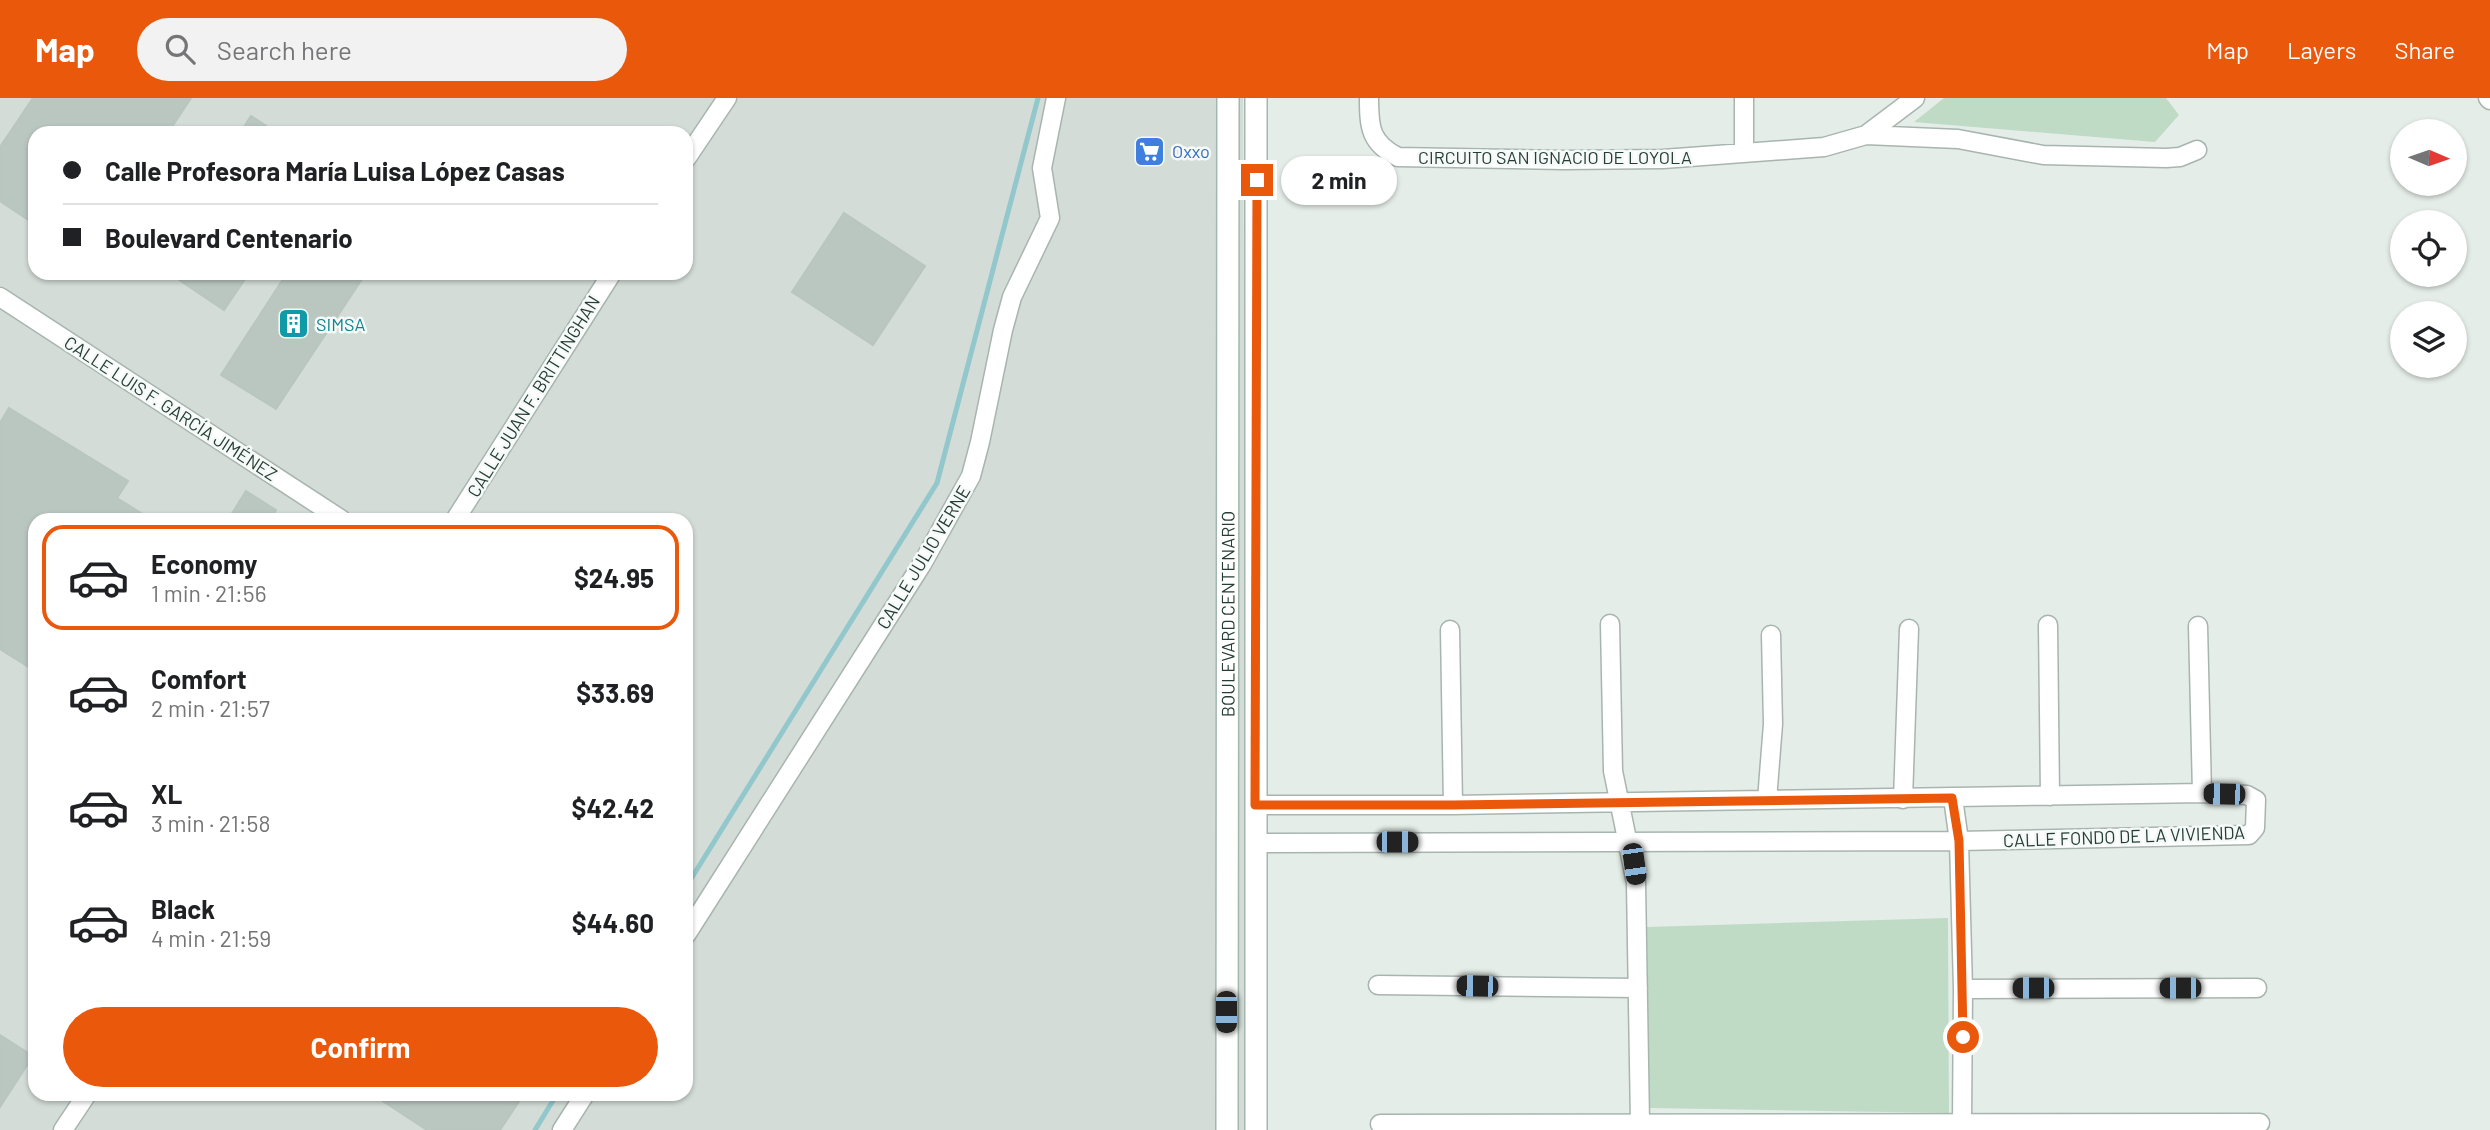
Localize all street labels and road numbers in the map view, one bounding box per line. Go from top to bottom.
street label: CIRCUITO SAN IGNACIO DE LOYOLA [1418,146,1692,168]
street label: CALLE JUAN F. BRITTINGHAN [462,291,604,501]
street label: CALLE LUIS F. GARCÍA JIMÉNEZ [60,331,282,485]
street label: CALLE JULIO VERNE [871,481,975,633]
street label: BOULEVARD CENTENARIO [1216,511,1239,717]
street label: CALLE FONDO DE LA VIVIENDA [2003,821,2245,851]

